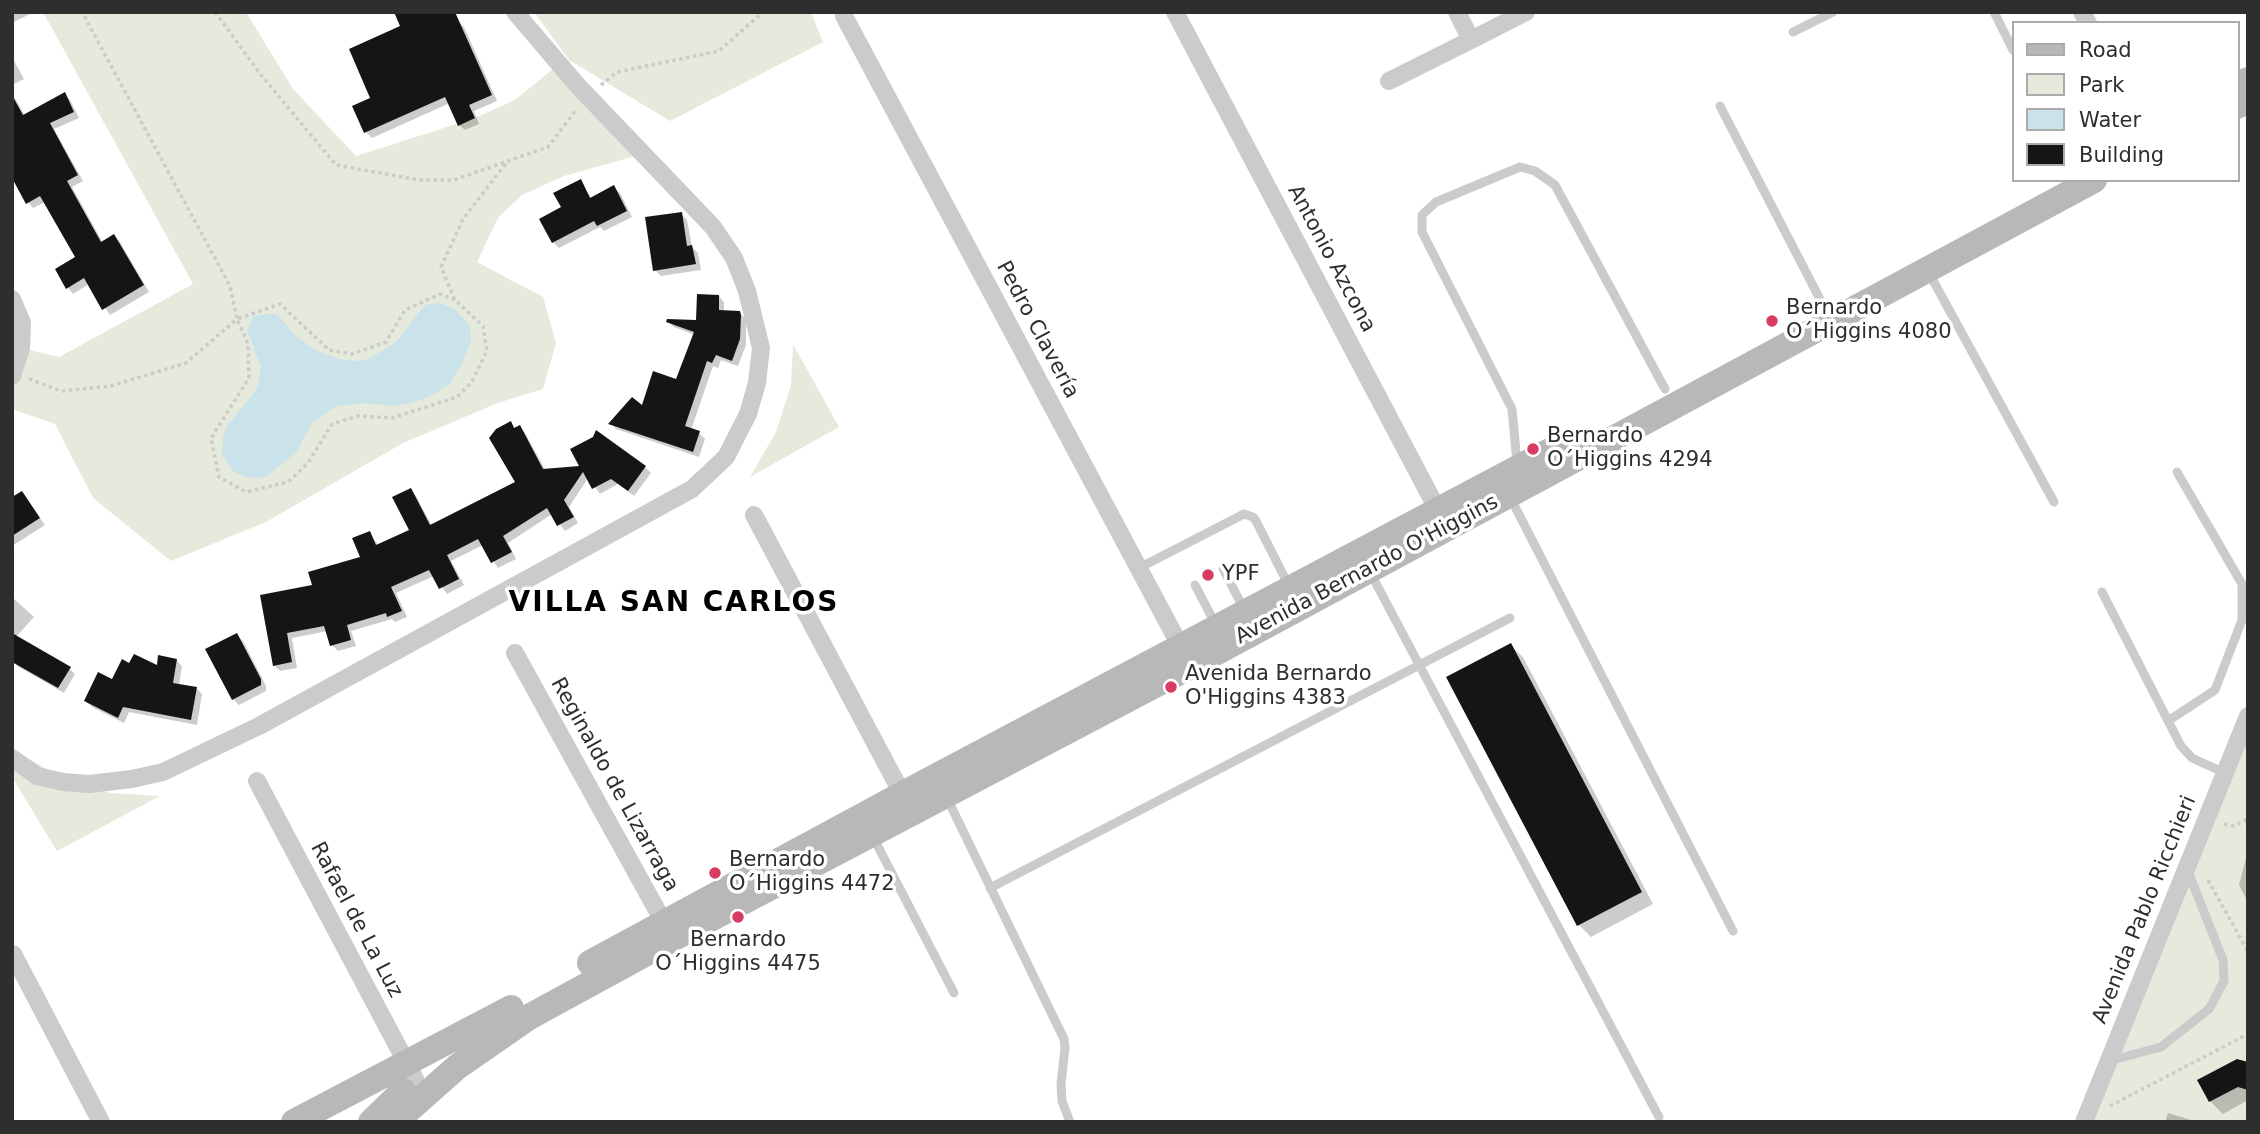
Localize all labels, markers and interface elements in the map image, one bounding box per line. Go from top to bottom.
legend [2011,21,2239,182]
text: Road [2079,38,2132,62]
text: Park [2079,73,2124,97]
text: Water [2079,108,2141,132]
text: Building [2079,143,2164,167]
street label: Antonio Azcona [1282,181,1380,337]
street label: Pedro Clavería [990,257,1084,403]
place label: Bernardo O´Higgins 4080 [1786,296,1952,346]
marker: Bernardo O´Higgins 4080 [1764,313,1780,329]
place label: Bernardo O´Higgins 4294 [1547,424,1713,474]
marker: Bernardo O´Higgins 4294 [1525,441,1541,457]
street label: Avenida Bernardo O'Higgins [1231,490,1503,650]
place label: YPF [1222,562,1260,588]
marker: YPF [1200,567,1216,583]
district label: VILLA SAN CARLOS [511,587,837,621]
place label: Avenida Bernardo O'Higgins 4383 [1185,662,1372,712]
street label: Reginaldo de Lizarraga [545,674,683,896]
marker: Avenida Bernardo O'Higgins 4383 [1163,679,1179,695]
street label: Avenida Pablo Ricchieri [2088,792,2202,1028]
street label: Rafael de La Luz [304,838,408,1002]
place label: Bernardo O´Higgins 4472 [729,848,895,898]
marker: Bernardo O´Higgins 4472 [707,865,723,881]
marker: Bernardo O´Higgins 4475 [730,909,746,925]
place label: Bernardo O´Higgins 4475 [655,928,821,978]

